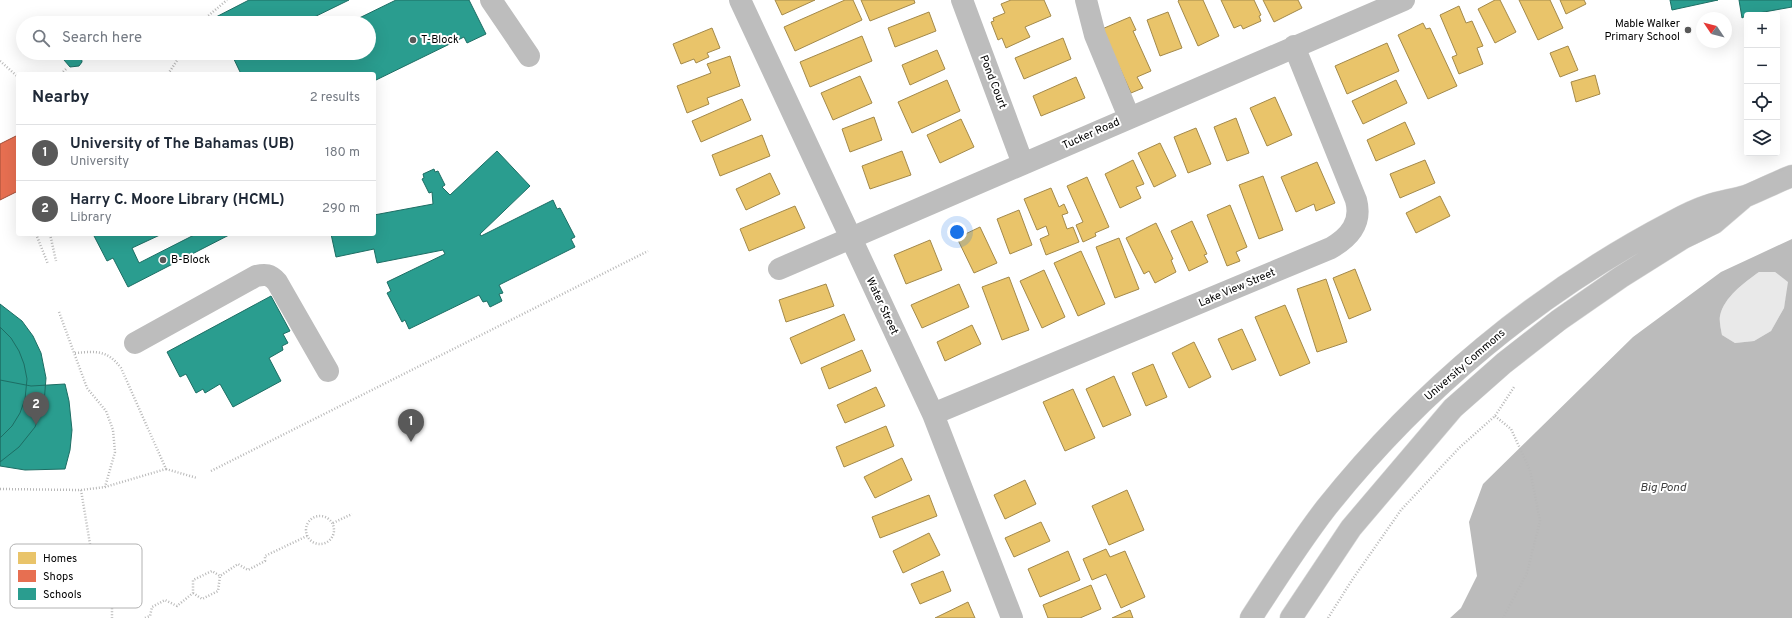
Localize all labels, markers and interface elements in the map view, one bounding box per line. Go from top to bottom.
north arrow [1696,12,1732,48]
map controls [1744,12,1780,156]
button: + [1744,12,1780,48]
search box [16,16,376,60]
place label: Mable Walker Primary School [1604,17,1681,44]
marker: Mable Walker Primary School [1683,25,1693,35]
icon: search [30,27,52,49]
text: Search here [62,29,142,48]
place label: T-Block [421,33,459,47]
marker: T-Block [408,35,418,45]
button: − [1744,48,1780,84]
street label: Pond Court [976,53,1010,111]
button: locate [1744,84,1780,120]
text: Nearby [32,87,89,109]
text: 2 results [310,90,360,106]
street label: Tucker Road [1060,115,1122,153]
button: layers [1744,120,1780,156]
text: University of The Bahamas (UB) [70,135,294,154]
text: 1 [42,145,48,161]
text: 180 m [325,145,360,161]
text: University [70,154,129,170]
text: Harry C. Moore Library (HCML) [70,191,285,210]
text: 2 [41,201,49,217]
text: 290 m [322,201,360,217]
text: Library [70,210,112,226]
your location [947,222,967,242]
place label: B-Block [171,253,210,267]
marker: B-Block [158,255,168,265]
street label: Lake View Street [1197,266,1277,310]
street label: Water Street [863,275,901,337]
street label: University Commons [1422,326,1508,404]
pin: 2 [23,392,49,425]
pin: 1 [398,409,424,442]
water label: Big Pond [1640,480,1687,496]
legend [10,544,142,608]
text: Homes [43,552,77,566]
text: Shops [43,570,73,584]
text: Schools [43,588,82,602]

